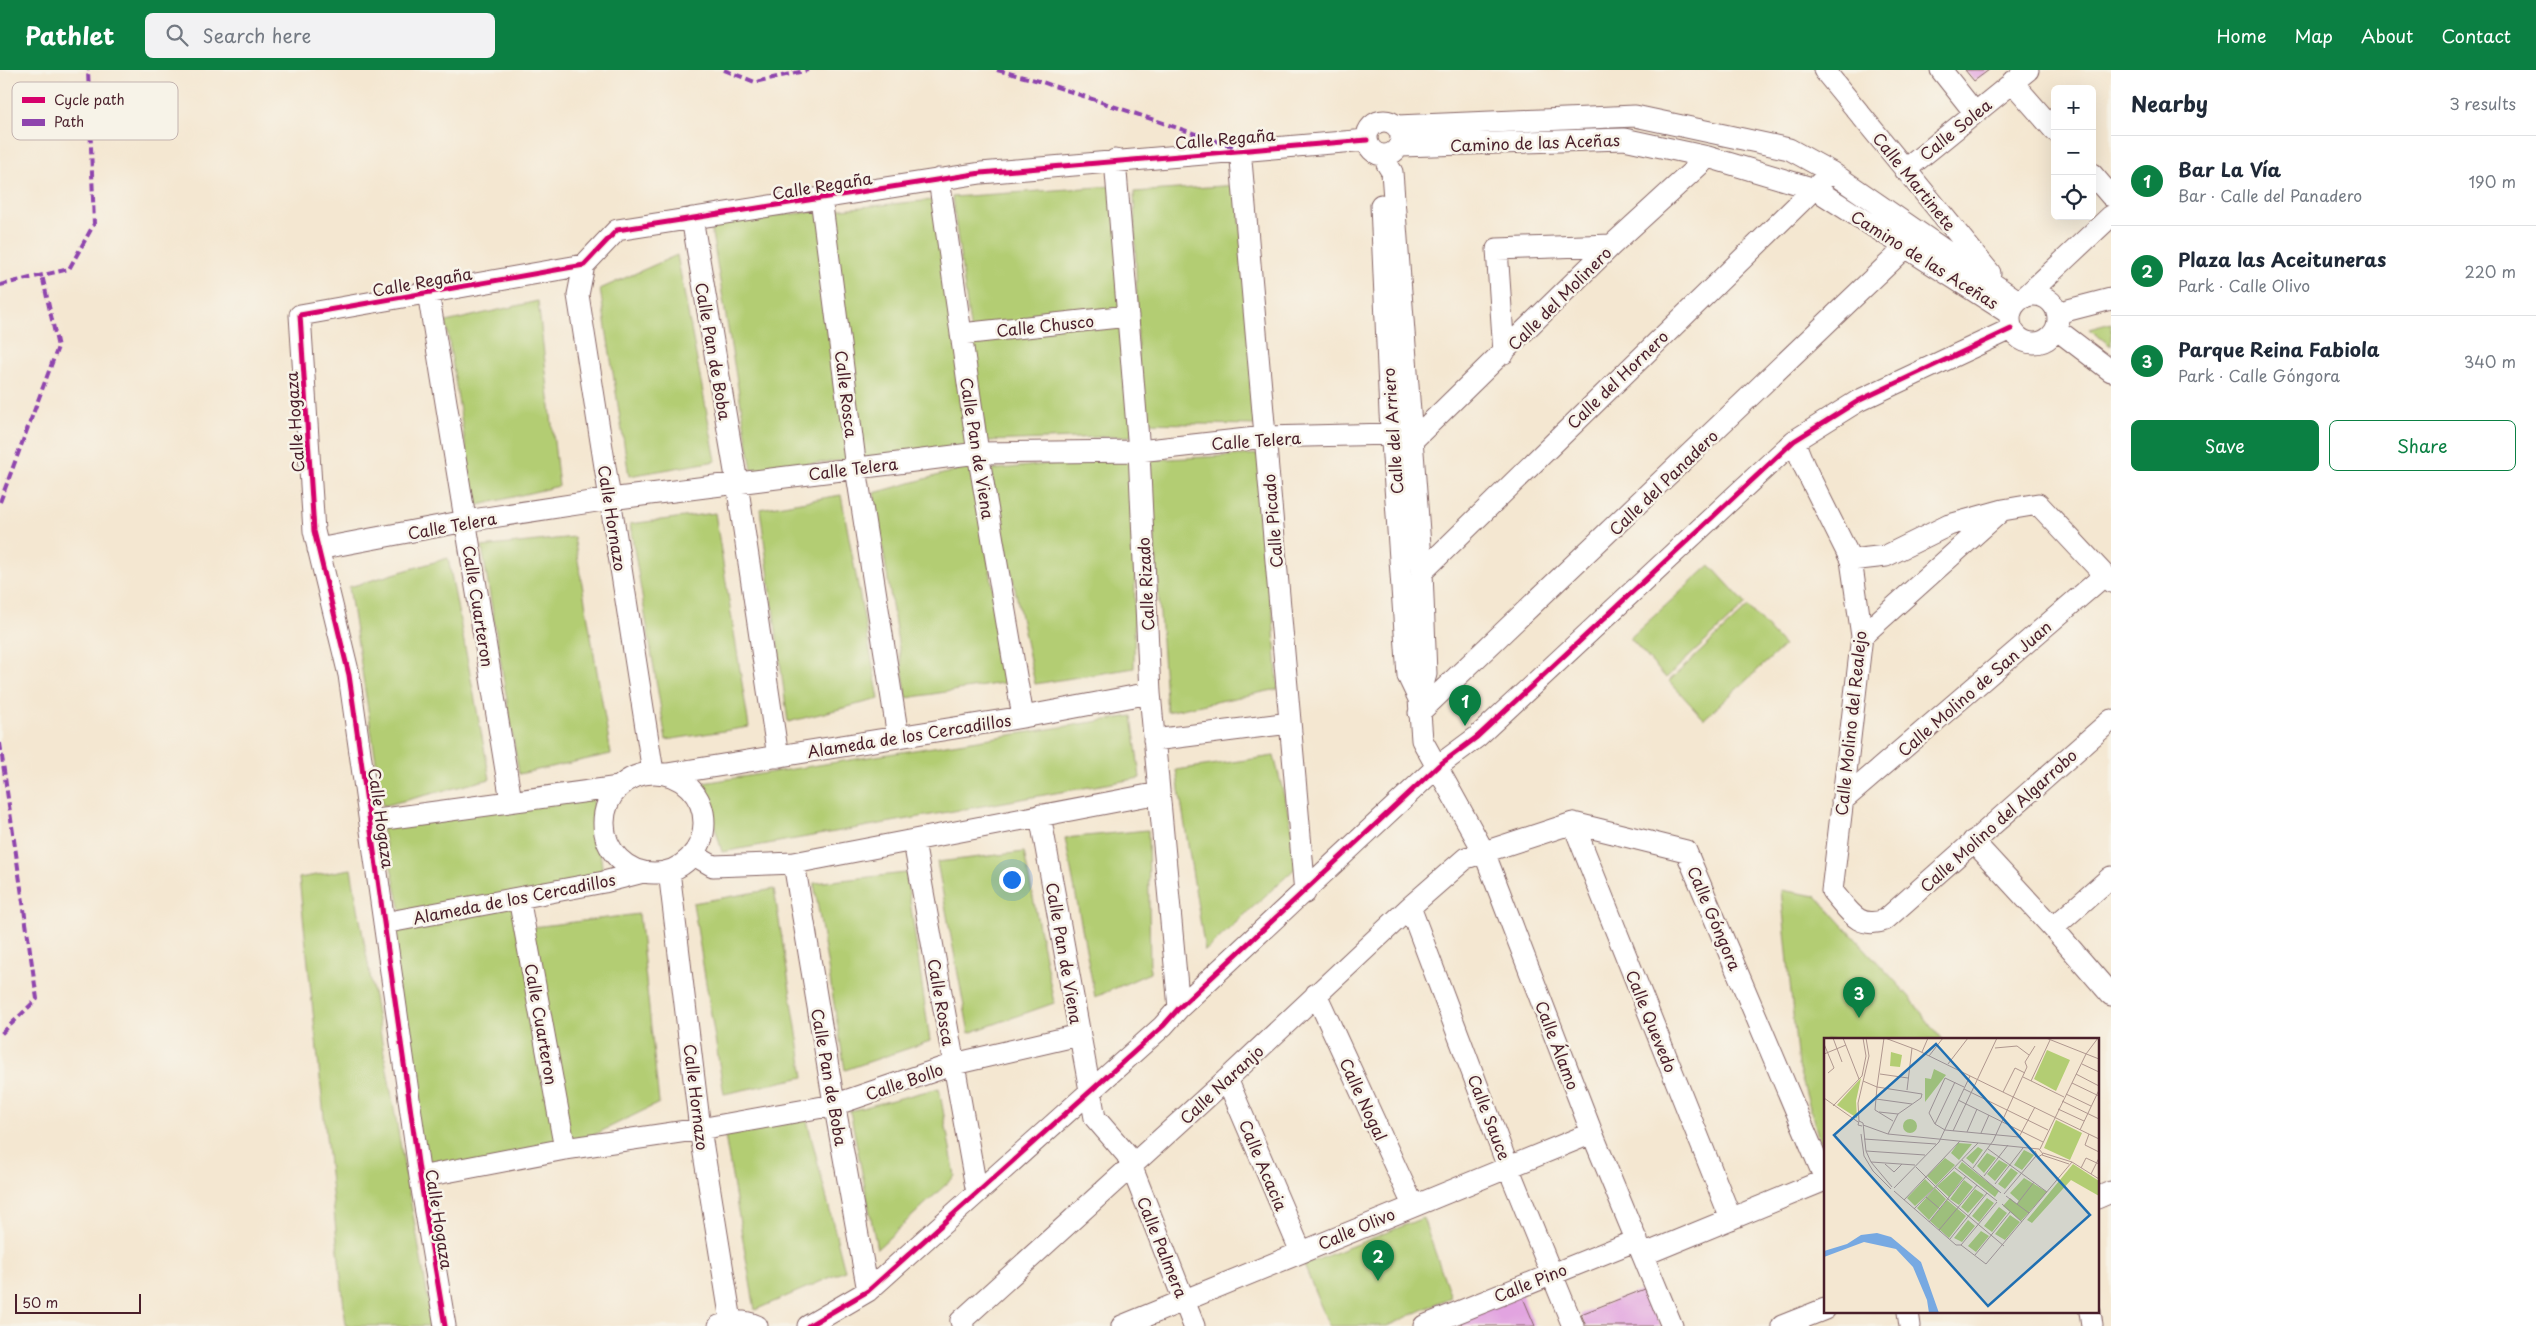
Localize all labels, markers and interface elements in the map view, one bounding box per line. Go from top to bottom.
search box [145,13,495,58]
text: Pathlet [25,17,115,53]
icon: search [163,21,191,49]
text: Search here [203,21,311,49]
text: Home [2216,22,2266,49]
text: Map [2294,22,2333,49]
text: About [2361,22,2413,49]
text: Contact [2441,22,2511,49]
legend [12,82,178,140]
map controls [2051,85,2096,220]
button: + [2051,85,2096,130]
text: Nearby [2131,87,2208,119]
text: Cycle path [54,89,125,110]
text: 3 results [2449,91,2516,115]
street label: Calle Solea [1914,92,1996,166]
text: Path [54,111,84,132]
street label: Calle Regaña [1174,122,1276,154]
street label: Camino de las Aceñas [1450,127,1620,157]
street label: Calle Martinete [1868,127,1962,236]
button: − [2051,130,2096,175]
text: Bar La Vía [2178,155,2281,183]
street label: Calle Regaña [770,165,874,205]
text: 1 [2143,169,2151,193]
text: 190 m [2468,169,2516,193]
button: locate [2051,175,2096,220]
text: Bar · Calle del Panadero [2178,183,2362,207]
street label: Camino de las Aceñas [1846,204,2004,314]
street label: Calle del Molinero [1502,241,1616,355]
text: Plaza las Aceituneras [2178,245,2386,273]
text: 2 [2141,259,2153,283]
text: 220 m [2465,259,2516,283]
street label: Calle Regaña [370,260,474,302]
text: Park · Calle Olivo [2178,273,2310,297]
street label: Calle Pan de Boba [690,280,738,422]
street label: Calle Chusco [995,308,1095,342]
street label: Calle del Hornero [1561,324,1673,434]
text: Parque Reina Fabiola [2178,335,2380,363]
street label: Calle Rosca [830,349,864,439]
text: 3 [2142,349,2152,373]
text: 340 m [2464,349,2516,373]
text: Park · Calle Góngora [2178,363,2340,387]
street label: Calle del Arriero [1376,367,1408,495]
street label: Calle Hogaza [279,371,309,473]
street label: Calle Pan de Viena [955,375,1001,521]
button: Save [2131,420,2319,471]
button: Share [2329,420,2516,471]
street label: Calle del Panadero [1603,424,1723,540]
street label: Calle Telera [1210,425,1302,455]
street label: Calle Telera [807,451,899,485]
street label: Calle Hornazo [593,463,633,573]
street label: Calle Picado [1256,473,1288,569]
street label: Calle Telera [406,505,499,545]
street label: Calle Rizado [1131,536,1159,631]
street label: Calle Cuarteron [458,543,500,669]
street label: Calle Molino de San Juan [1892,614,2056,762]
street label: Calle Molino del Realejo [1828,629,1872,817]
pin: 1 [1449,685,1481,726]
street label: Alameda de los Cercadillos [805,707,1013,763]
street label: Calle Molino del Algarrobo [1914,743,2082,897]
street label: Calle Hogaza [363,766,401,870]
street label: Calle Góngora [1682,862,1748,974]
street label: Alameda de los Cercadillos [411,867,617,929]
your location [999,867,1025,893]
street label: Calle Pan de Viena [1041,880,1089,1026]
street label: Calle Rosca [923,957,961,1047]
street label: Calle Cuarteron [520,961,564,1087]
street label: Calle Quevedo [1621,966,1683,1076]
pin: 3 [1843,977,1875,1018]
street label: Calle Álamo [1530,997,1586,1093]
street label: Calle Pan de Boba [806,1006,854,1148]
inset map [1824,1038,2098,1314]
street label: Calle Naranjo [1174,1039,1268,1129]
street label: Calle Hornazo [679,1042,715,1152]
street label: Calle Nogal [1334,1054,1394,1144]
street label: Calle Bollo [862,1056,946,1106]
street label: Calle Sauce [1463,1071,1517,1163]
street label: Calle Acacia [1234,1116,1294,1215]
street label: Calle Hogaza [420,1167,460,1271]
street label: Calle Palmera [1132,1193,1194,1301]
street label: Calle Olivo [1314,1201,1398,1255]
pin: 2 [1362,1240,1394,1281]
street label: Calle Pino [1490,1256,1570,1307]
scale bar [15,1291,141,1314]
text: 50 m [22,1292,58,1313]

